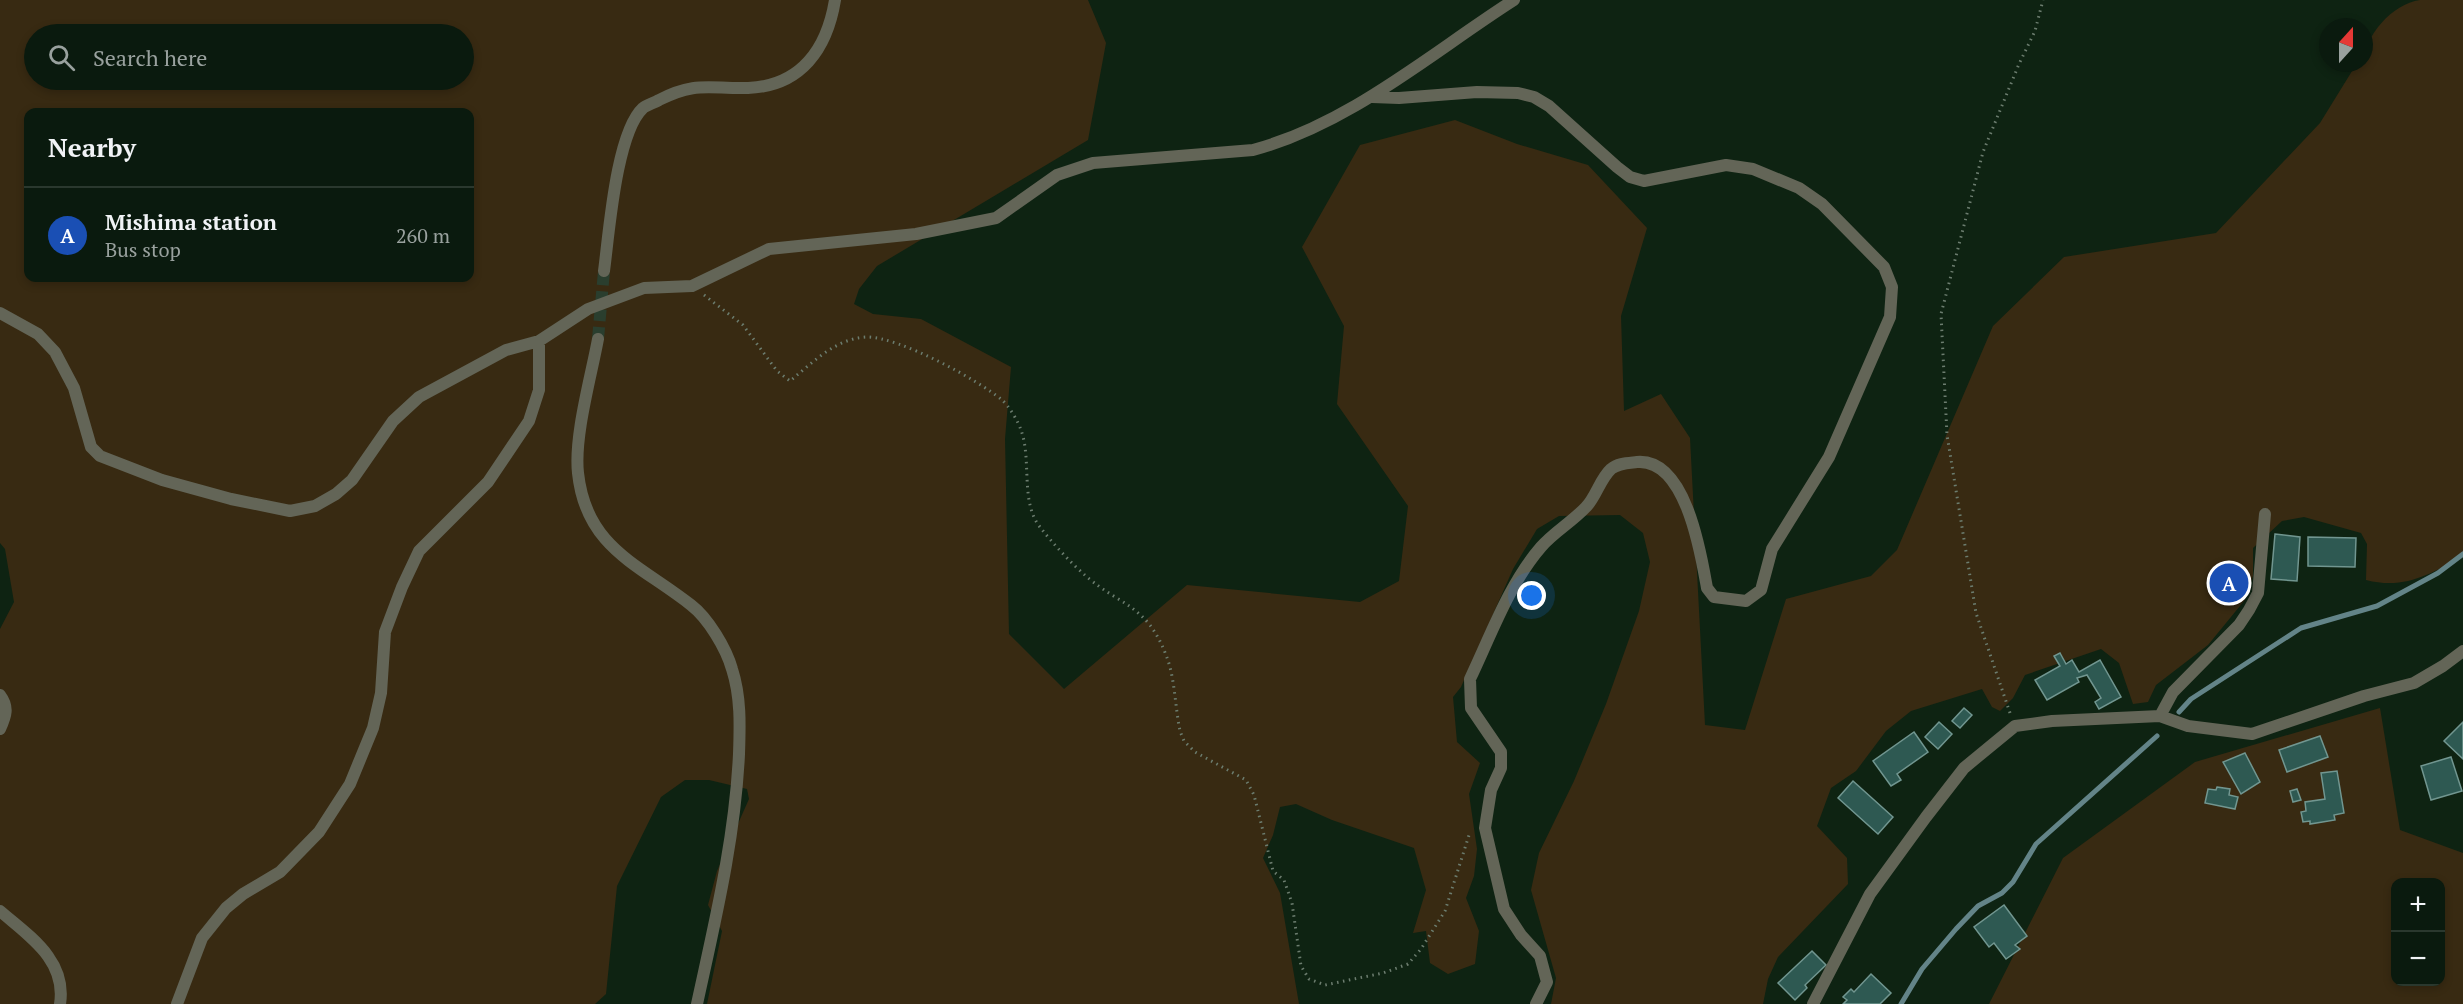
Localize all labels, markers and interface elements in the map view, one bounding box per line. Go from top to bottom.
north arrow [2319,18,2373,72]
search box [24,24,474,90]
icon: search [45,41,78,74]
text: Search here [93,43,207,72]
text: Nearby [48,130,136,164]
text: Mishima station [105,207,277,236]
text: A [60,222,75,249]
text: 260 m [396,222,450,249]
text: Bus stop [105,236,181,263]
pin: A [2210,560,2248,606]
your location [1517,581,1546,610]
map controls [2391,878,2445,986]
button: + [2391,878,2445,932]
button: − [2391,932,2445,986]

